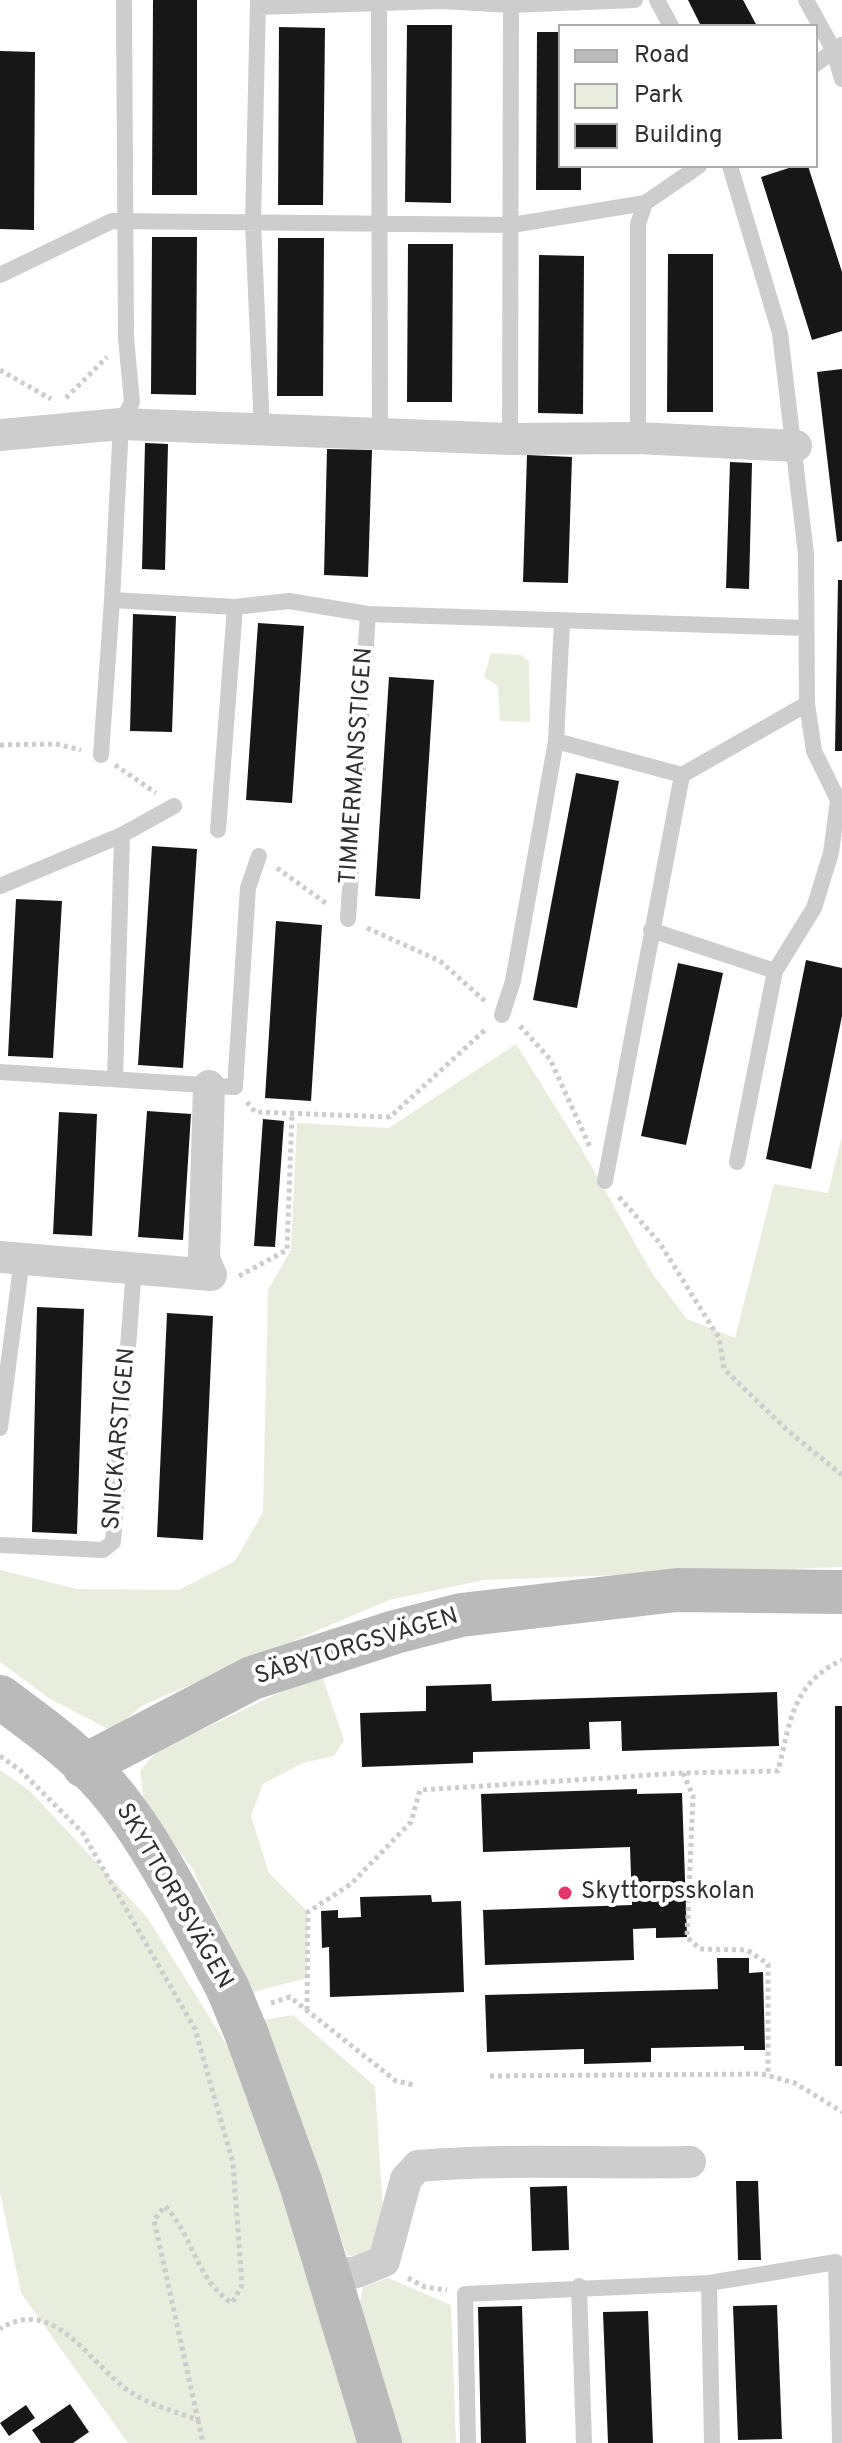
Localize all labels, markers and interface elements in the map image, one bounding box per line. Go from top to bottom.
legend [558,24,818,168]
text: Road [634,41,690,71]
text: Park [634,81,684,111]
text: Building [634,121,723,151]
street label: TIMMERMANSSTIGEN [335,647,381,885]
street label: SNICKARSTIGEN [99,1347,143,1531]
street label: SÄBYTORGSVÄGEN [252,1603,462,1693]
street label: SKYTTORPSVÄGEN [108,1799,238,1995]
place label: Skyttorpsskolan [581,1879,755,1907]
marker: Skyttorpsskolan [556,1884,574,1902]

